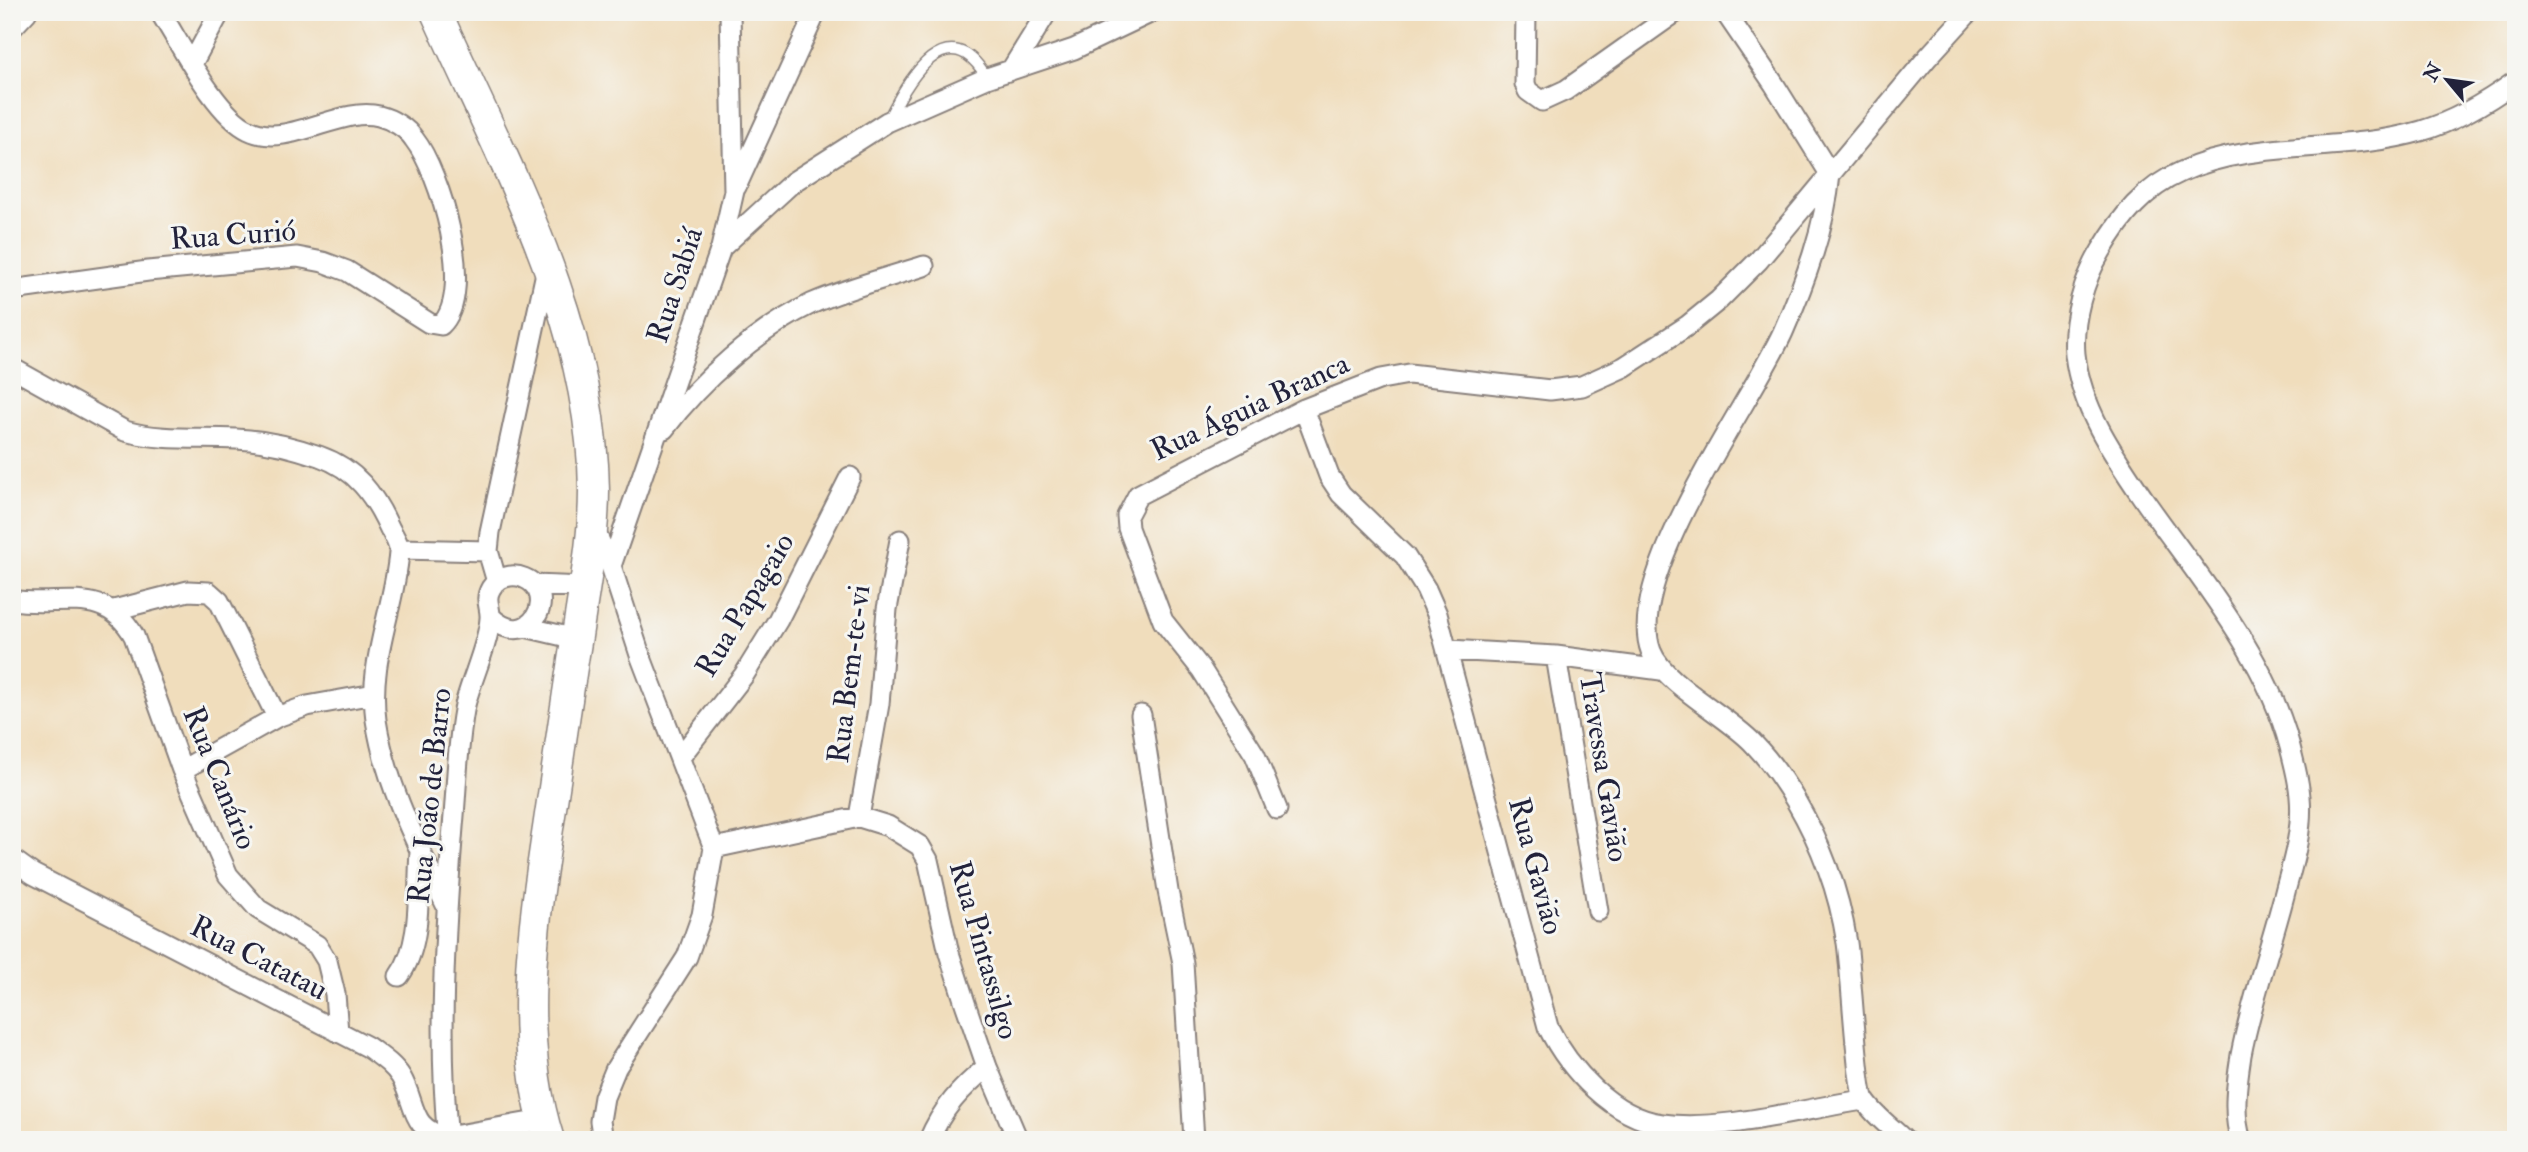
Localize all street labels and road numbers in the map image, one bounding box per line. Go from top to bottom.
street label: Rua Curió [169,212,297,258]
street label: Rua Sabiá [639,222,711,347]
street label: Rua Águia Branca [1145,345,1356,469]
street label: Rua Papagaio [688,526,802,684]
street label: Rua Bem-te-vi [820,583,878,765]
street label: Travessa Gavião [1571,670,1637,864]
street label: Rua João de Barro [400,686,460,906]
street label: Rua Canário [175,701,265,855]
street label: Rua Gavião [1500,794,1572,938]
street label: Rua Pintassilgo [941,857,1027,1043]
street label: Rua Catatau [184,908,334,1008]

